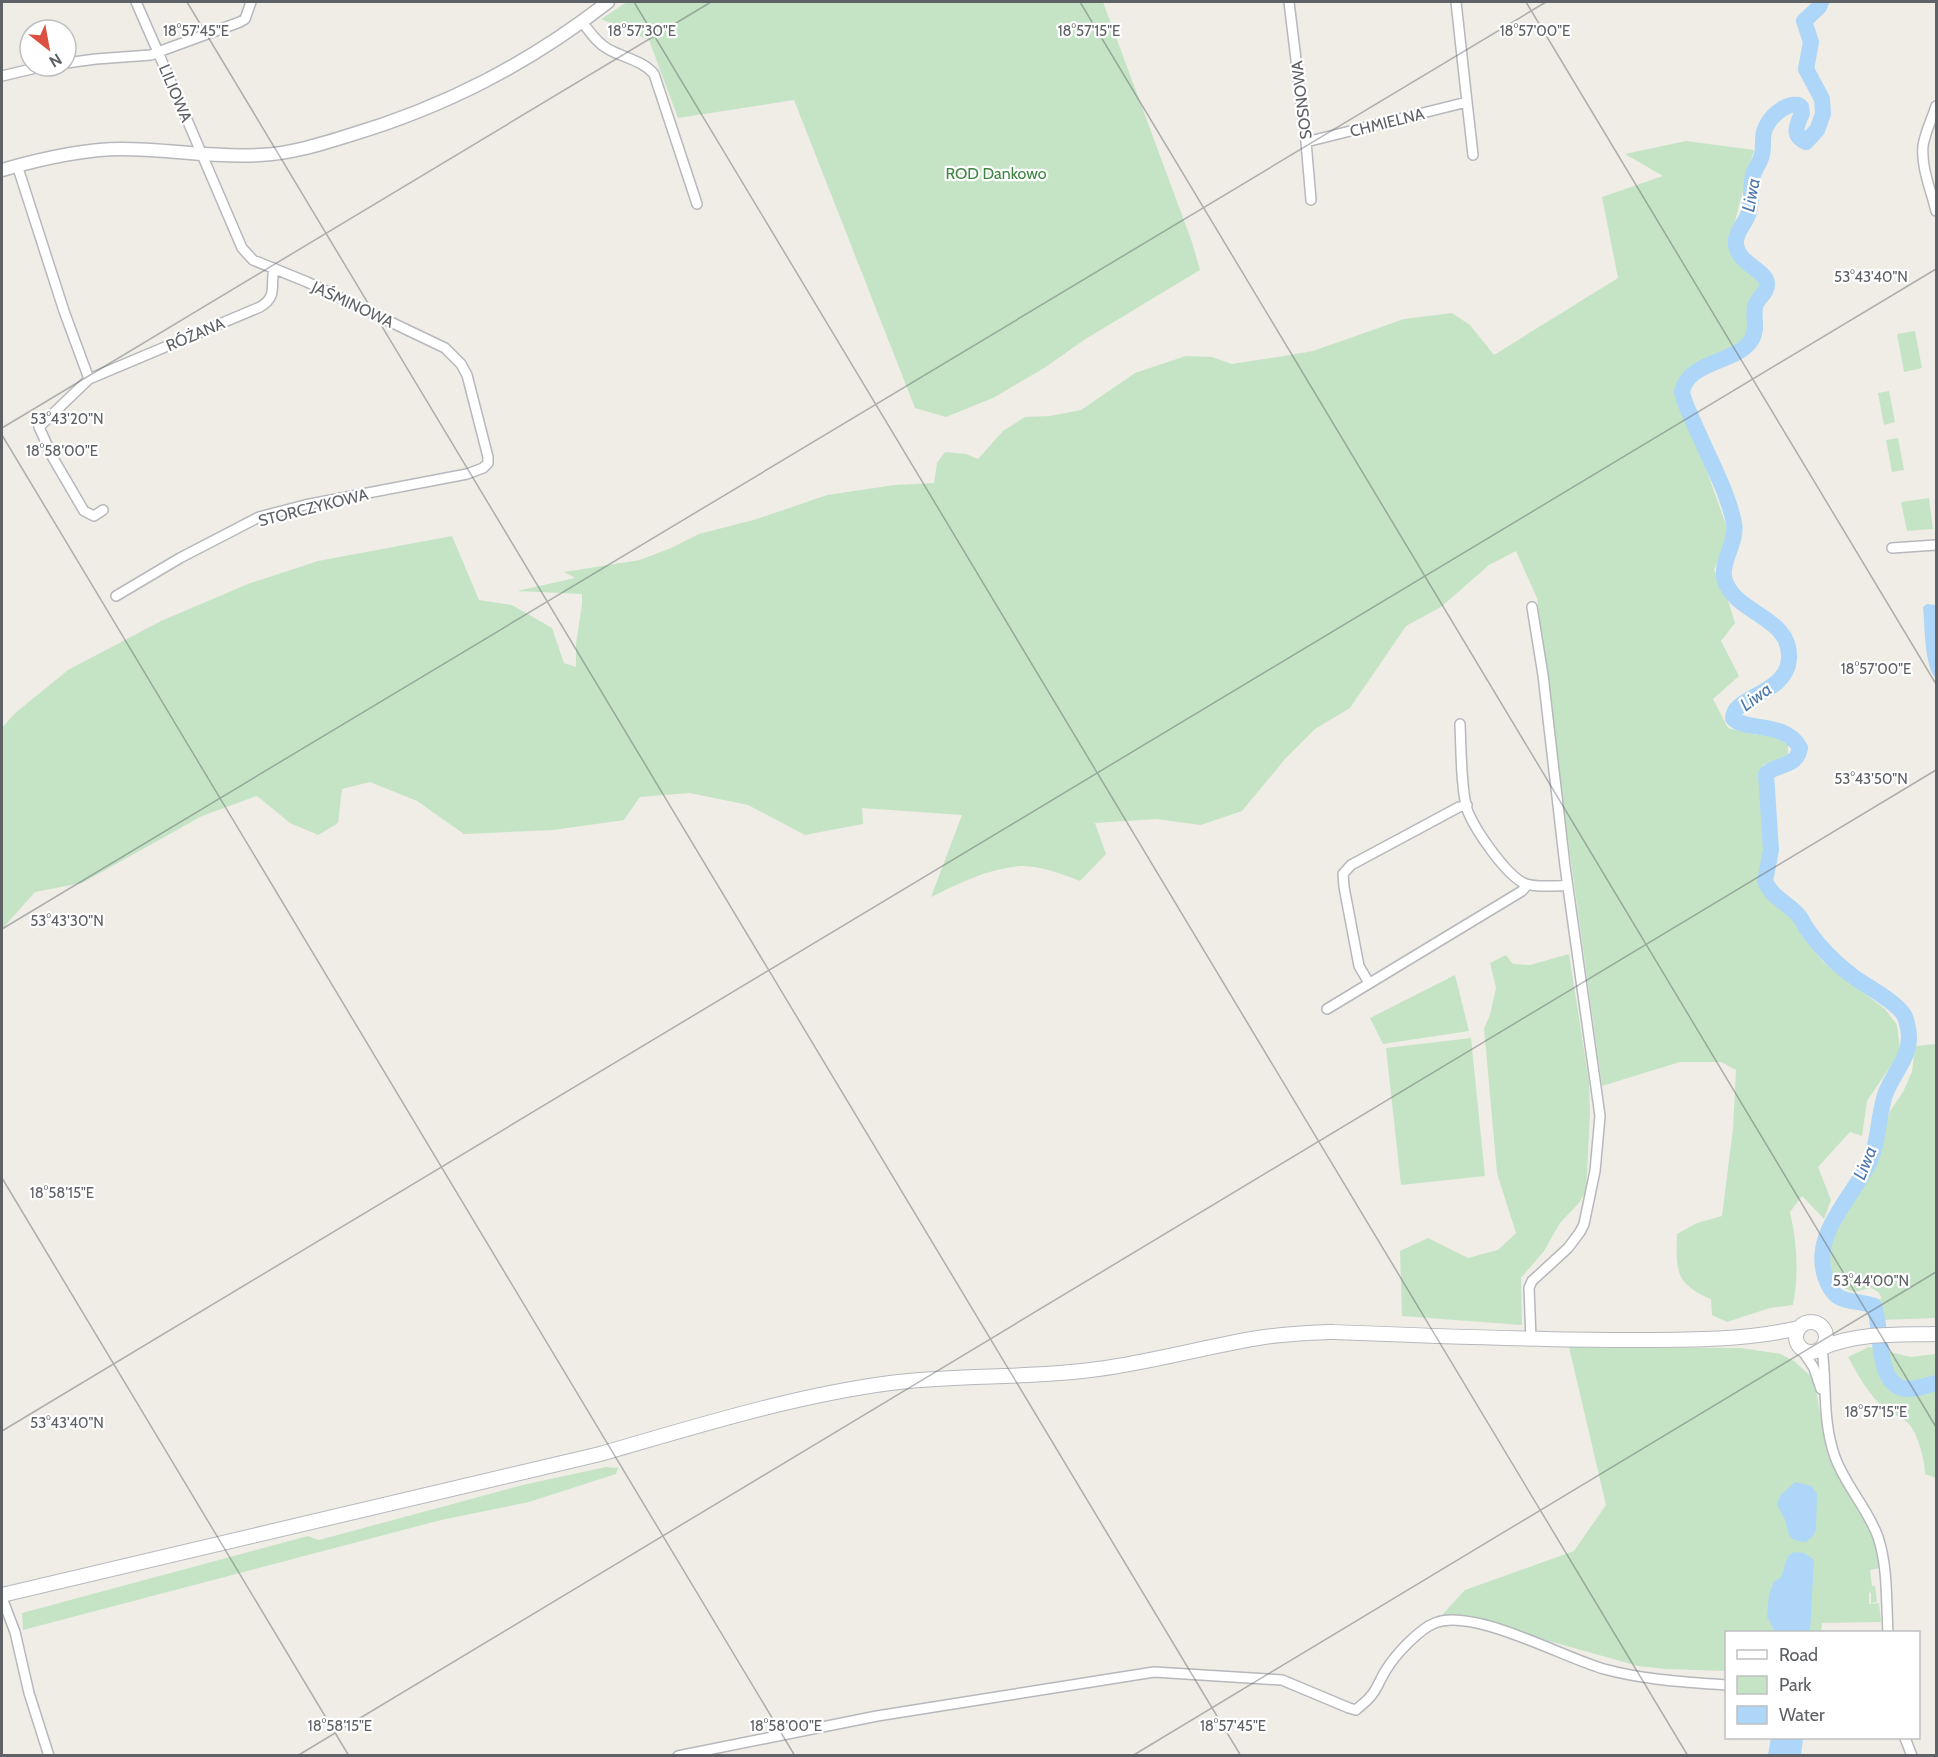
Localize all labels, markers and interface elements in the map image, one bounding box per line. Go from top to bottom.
north arrow [18,18,78,78]
text: 18°57'45"E [163,22,229,40]
text: 18°57'30"E [608,22,676,40]
text: 18°57'15"E [1058,22,1120,40]
text: 18°57'00"E [1500,22,1570,40]
text: N [46,49,65,71]
street label: SOSNOWA [1287,60,1316,140]
street label: LILIOWA [155,62,196,125]
street label: CHMIELNA [1348,104,1426,141]
park label: ROD Dankowo [945,164,1047,183]
water label: Liwa [1737,176,1765,214]
text: 53°43'40"N [1834,268,1908,286]
street label: JAŚMINOWA [308,277,397,332]
street label: RÓŻANA [163,314,227,355]
text: 53°43'20"N [30,410,104,428]
text: 18°58'00"E [26,442,98,460]
street label: STORCZYKOWA [256,485,370,530]
text: 18°57'00"E [1841,660,1911,678]
water label: Liwa [1736,678,1776,716]
text: 53°43'50"N [1834,770,1908,788]
text: 53°43'30"N [30,912,104,930]
water label: Liwa [1848,1143,1882,1183]
text: 18°58'15"E [30,1184,94,1202]
text: 53°44'00"N [1833,1272,1909,1290]
text: 18°57'15"E [1845,1403,1907,1421]
text: 53°43'40"N [30,1414,104,1432]
legend [1725,1631,1920,1739]
text: Road [1779,1644,1818,1666]
text: Park [1779,1674,1812,1696]
text: Water [1779,1704,1825,1726]
text: 18°58'15"E [308,1717,372,1735]
text: 18°58'00"E [750,1717,822,1735]
text: 18°57'45"E [1200,1717,1266,1735]

